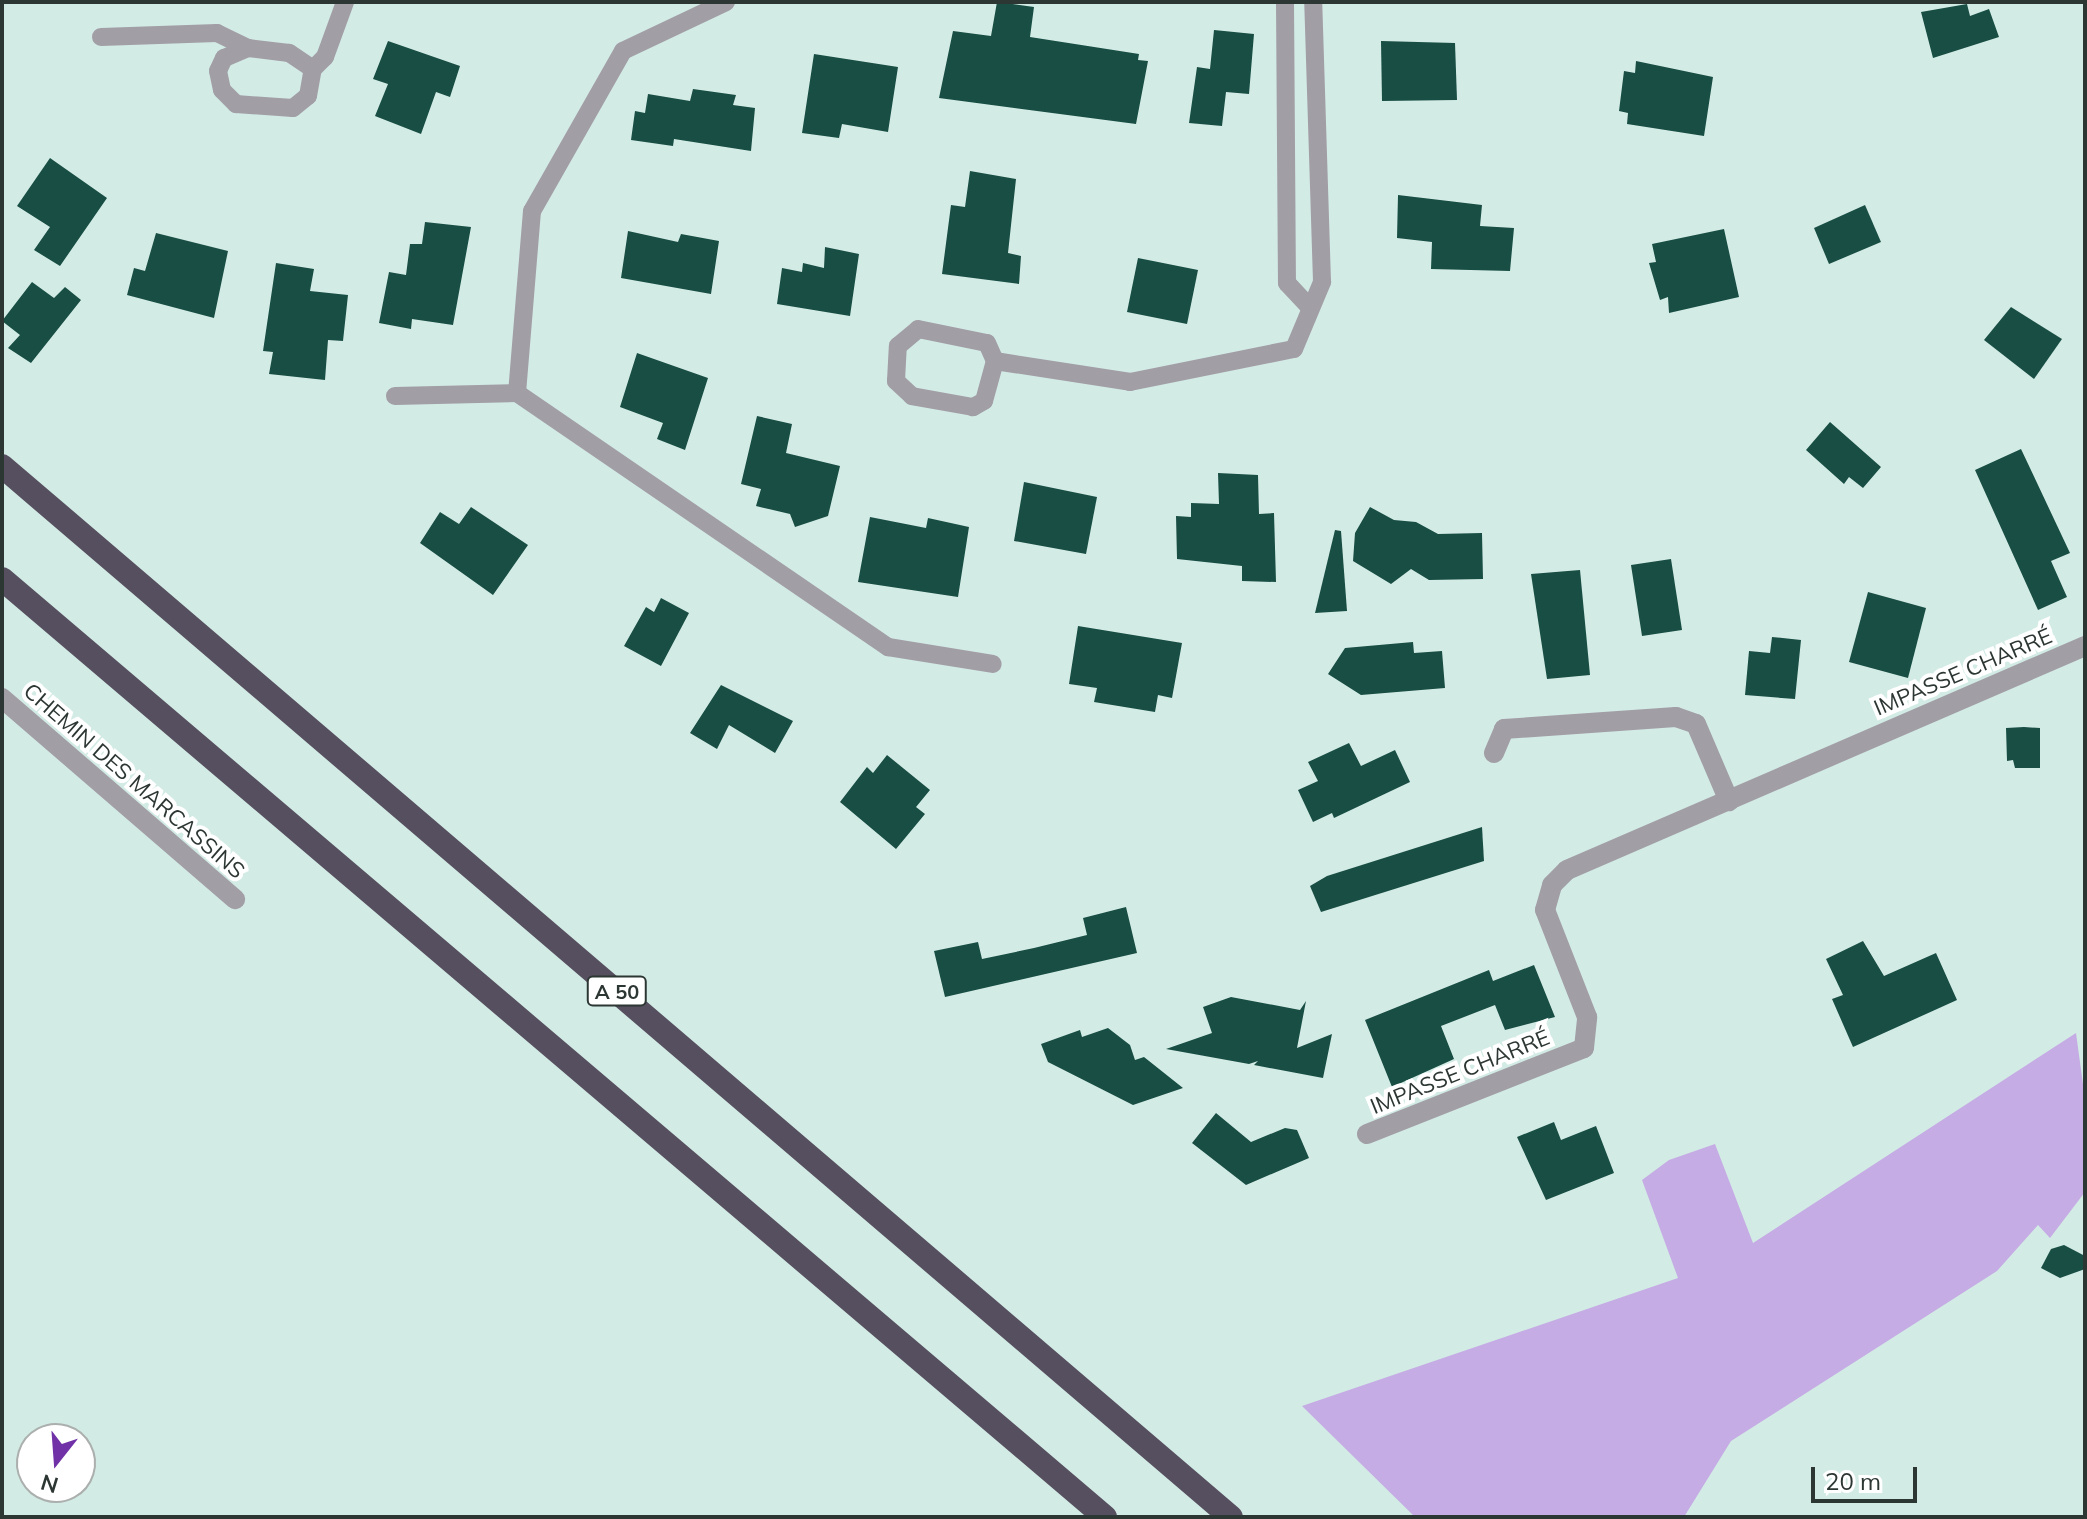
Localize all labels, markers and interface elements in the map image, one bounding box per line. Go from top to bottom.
street label: IMPASSE CHARRÉ [1870,623,2056,721]
street label: CHEMIN DES MARCASSINS [18,678,250,884]
road number: A 50 [585,975,649,1007]
street label: IMPASSE CHARRÉ [1367,1024,1553,1120]
north arrow [16,1423,96,1503]
scale bar [1815,1451,1921,1501]
text: 20 m [1825,1466,1881,1496]
text: N [38,1468,62,1500]

